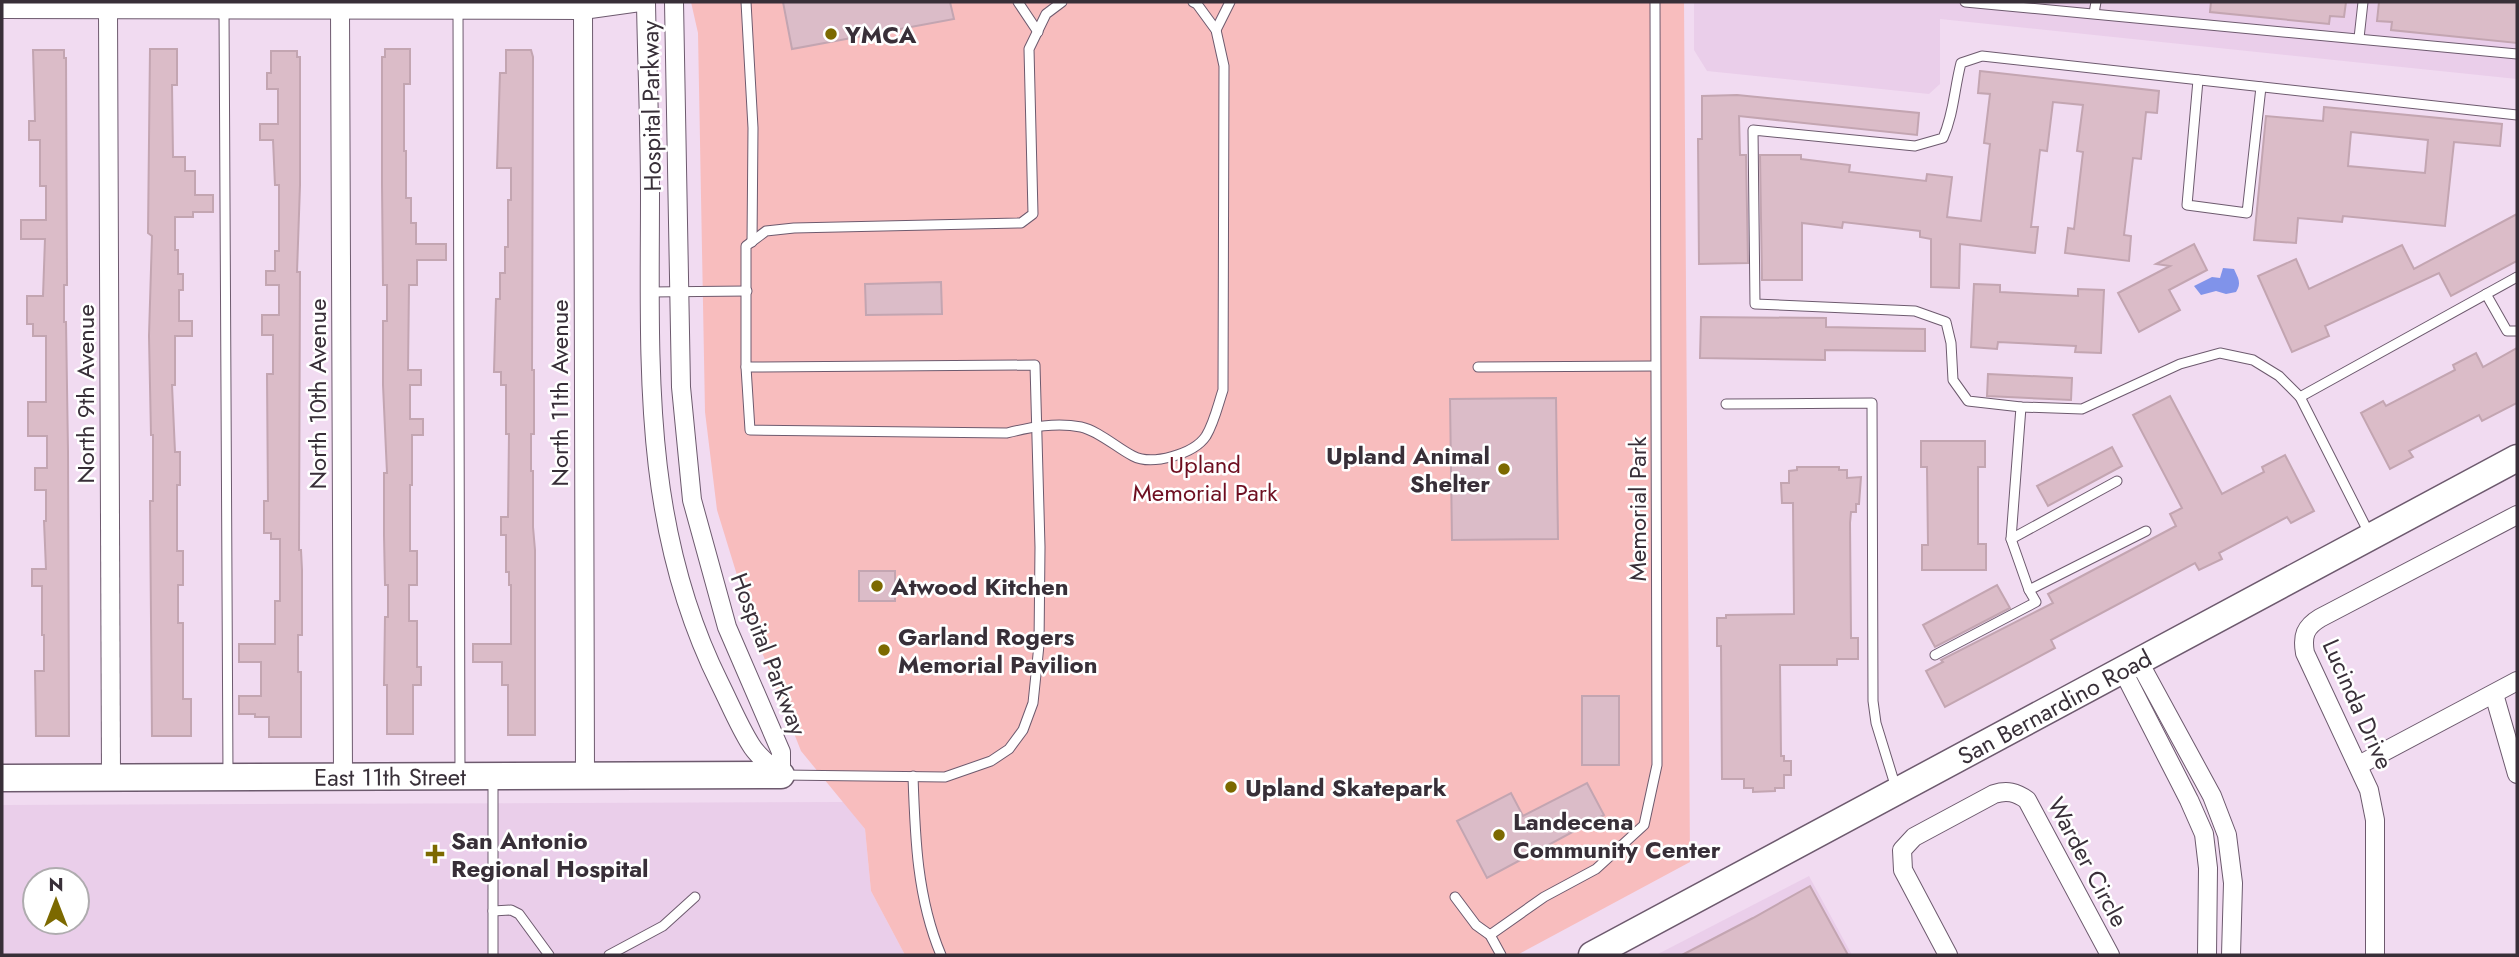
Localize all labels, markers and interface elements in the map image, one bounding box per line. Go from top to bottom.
place label: YMCA [844,17,917,52]
street label: Hospital Parkway [632,20,670,192]
marker: YMCA [823,26,839,42]
street label: North 10th Avenue [300,298,335,490]
street label: North 11th Avenue [542,299,577,487]
street label: North 9th Avenue [68,304,103,484]
street label: Memorial Park [1620,436,1655,582]
place label: Upland Animal Shelter [1326,438,1490,501]
park label: Upland Memorial Park [1132,447,1278,510]
marker: Upland Animal Shelter [1496,461,1512,477]
street label: Hospital Parkway [722,568,816,741]
place label: Atwood Kitchen [890,569,1069,604]
marker: Atwood Kitchen [869,578,885,594]
place label: Garland Rogers Memorial Pavilion [898,619,1097,682]
street label: Lucinda Drive [2314,633,2402,775]
street label: San Bernardino Road [1951,640,2158,773]
marker: Garland Rogers Memorial Pavilion [876,642,892,658]
street label: East 11th Street [314,759,466,794]
place label: Upland Skatepark [1245,770,1447,805]
marker: Upland Skatepark [1223,779,1239,795]
street label: Warder Circle [2039,791,2137,933]
place label: Landecena Community Center [1513,804,1721,867]
place label: San Antonio Regional Hospital [451,823,649,886]
marker: Landecena Community Center [1491,827,1507,843]
marker: San Antonio Regional Hospital [425,844,445,864]
north arrow [21,866,91,936]
text: N [48,871,64,898]

